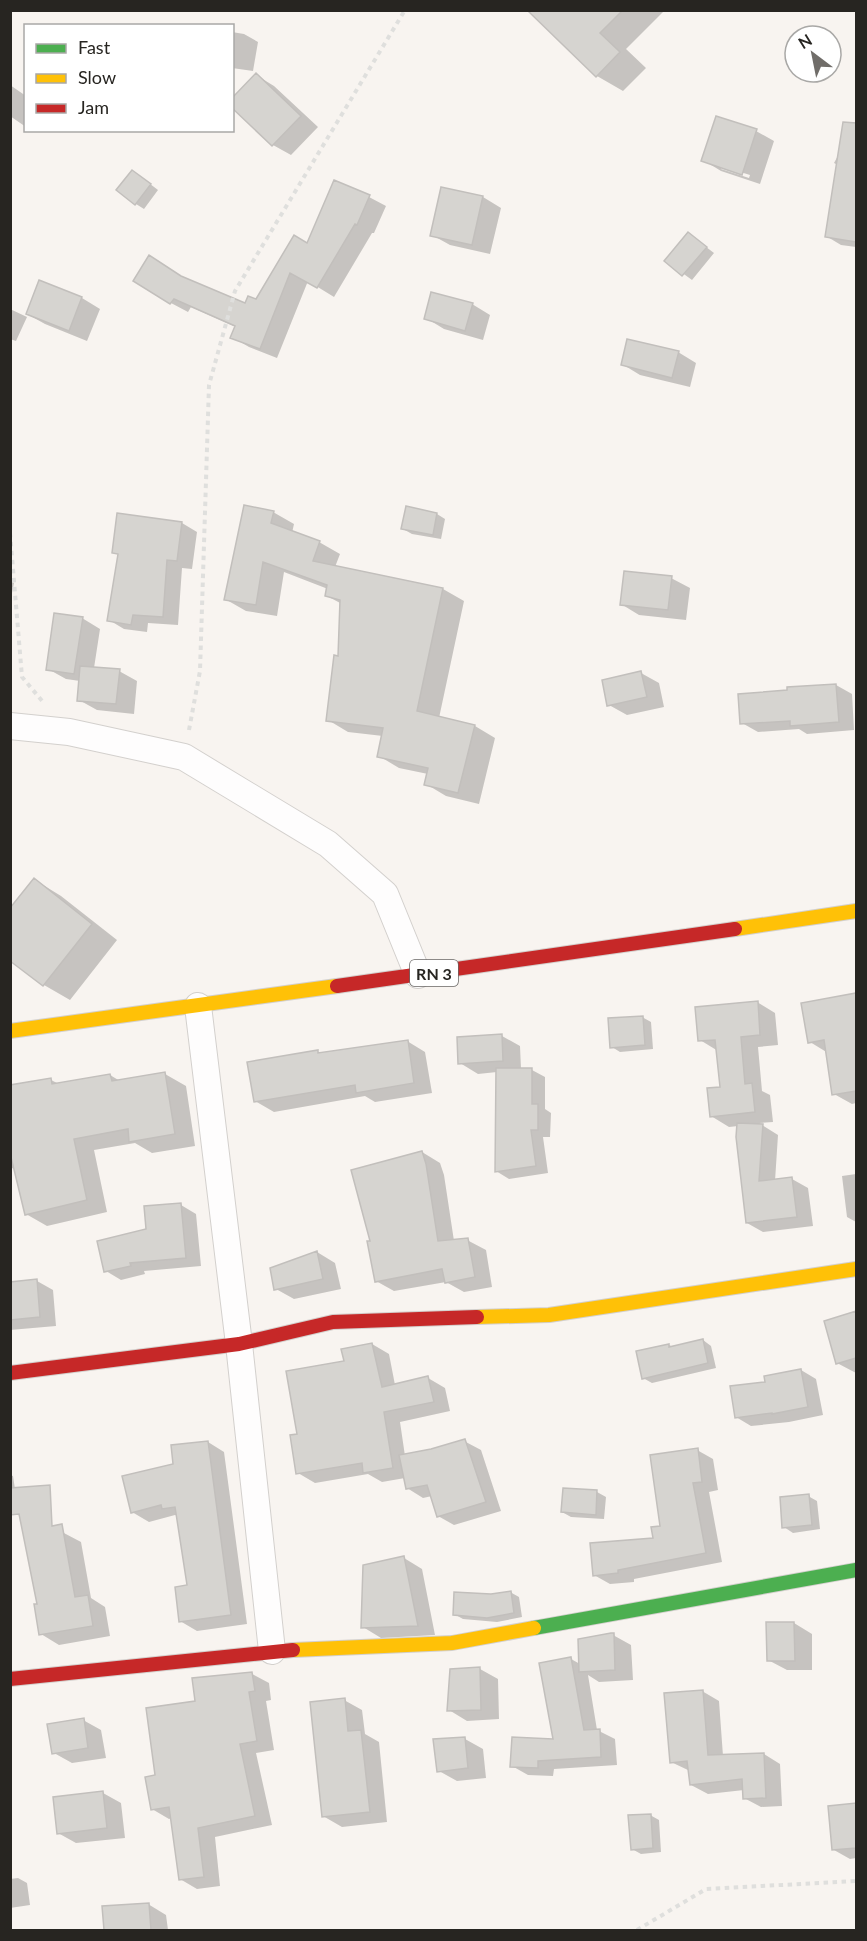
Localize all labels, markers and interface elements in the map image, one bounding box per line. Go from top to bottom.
legend [24,24,234,132]
north arrow [783,24,843,84]
text: N [795,30,815,52]
text: Fast [78,36,111,58]
text: Slow [78,66,116,88]
text: Jam [78,96,109,118]
road number: RN 3 [410,960,458,986]

